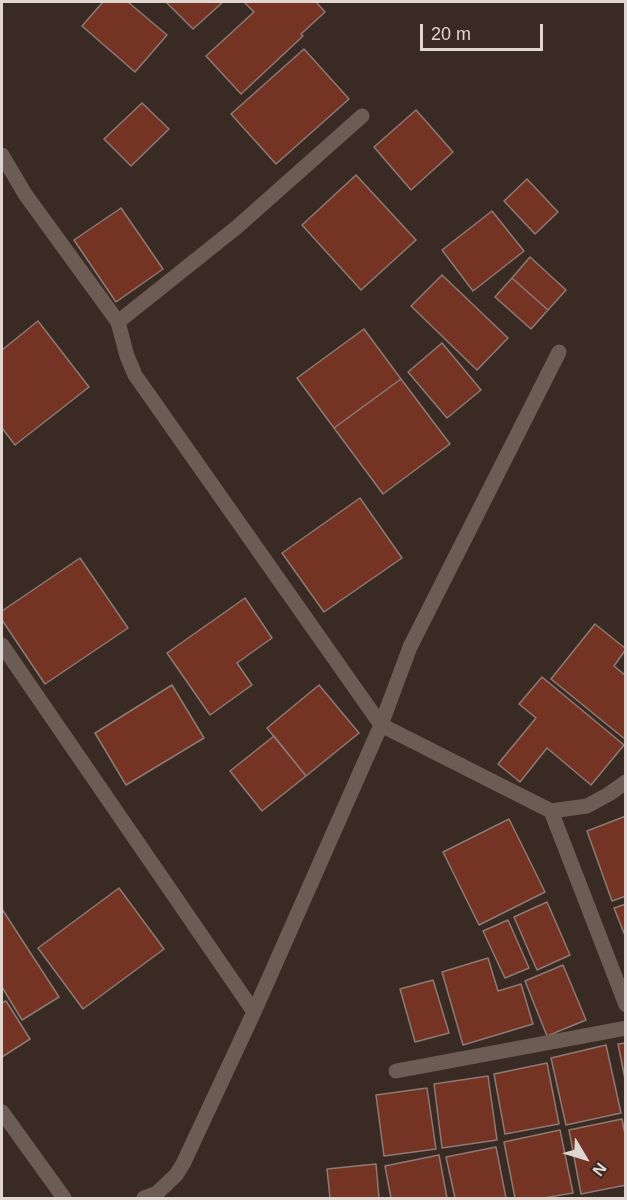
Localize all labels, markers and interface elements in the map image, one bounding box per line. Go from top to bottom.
scale bar [423,12,546,50]
text: 20 m [431,24,471,44]
north arrow [555,1128,615,1188]
text: N [589,1160,610,1179]

